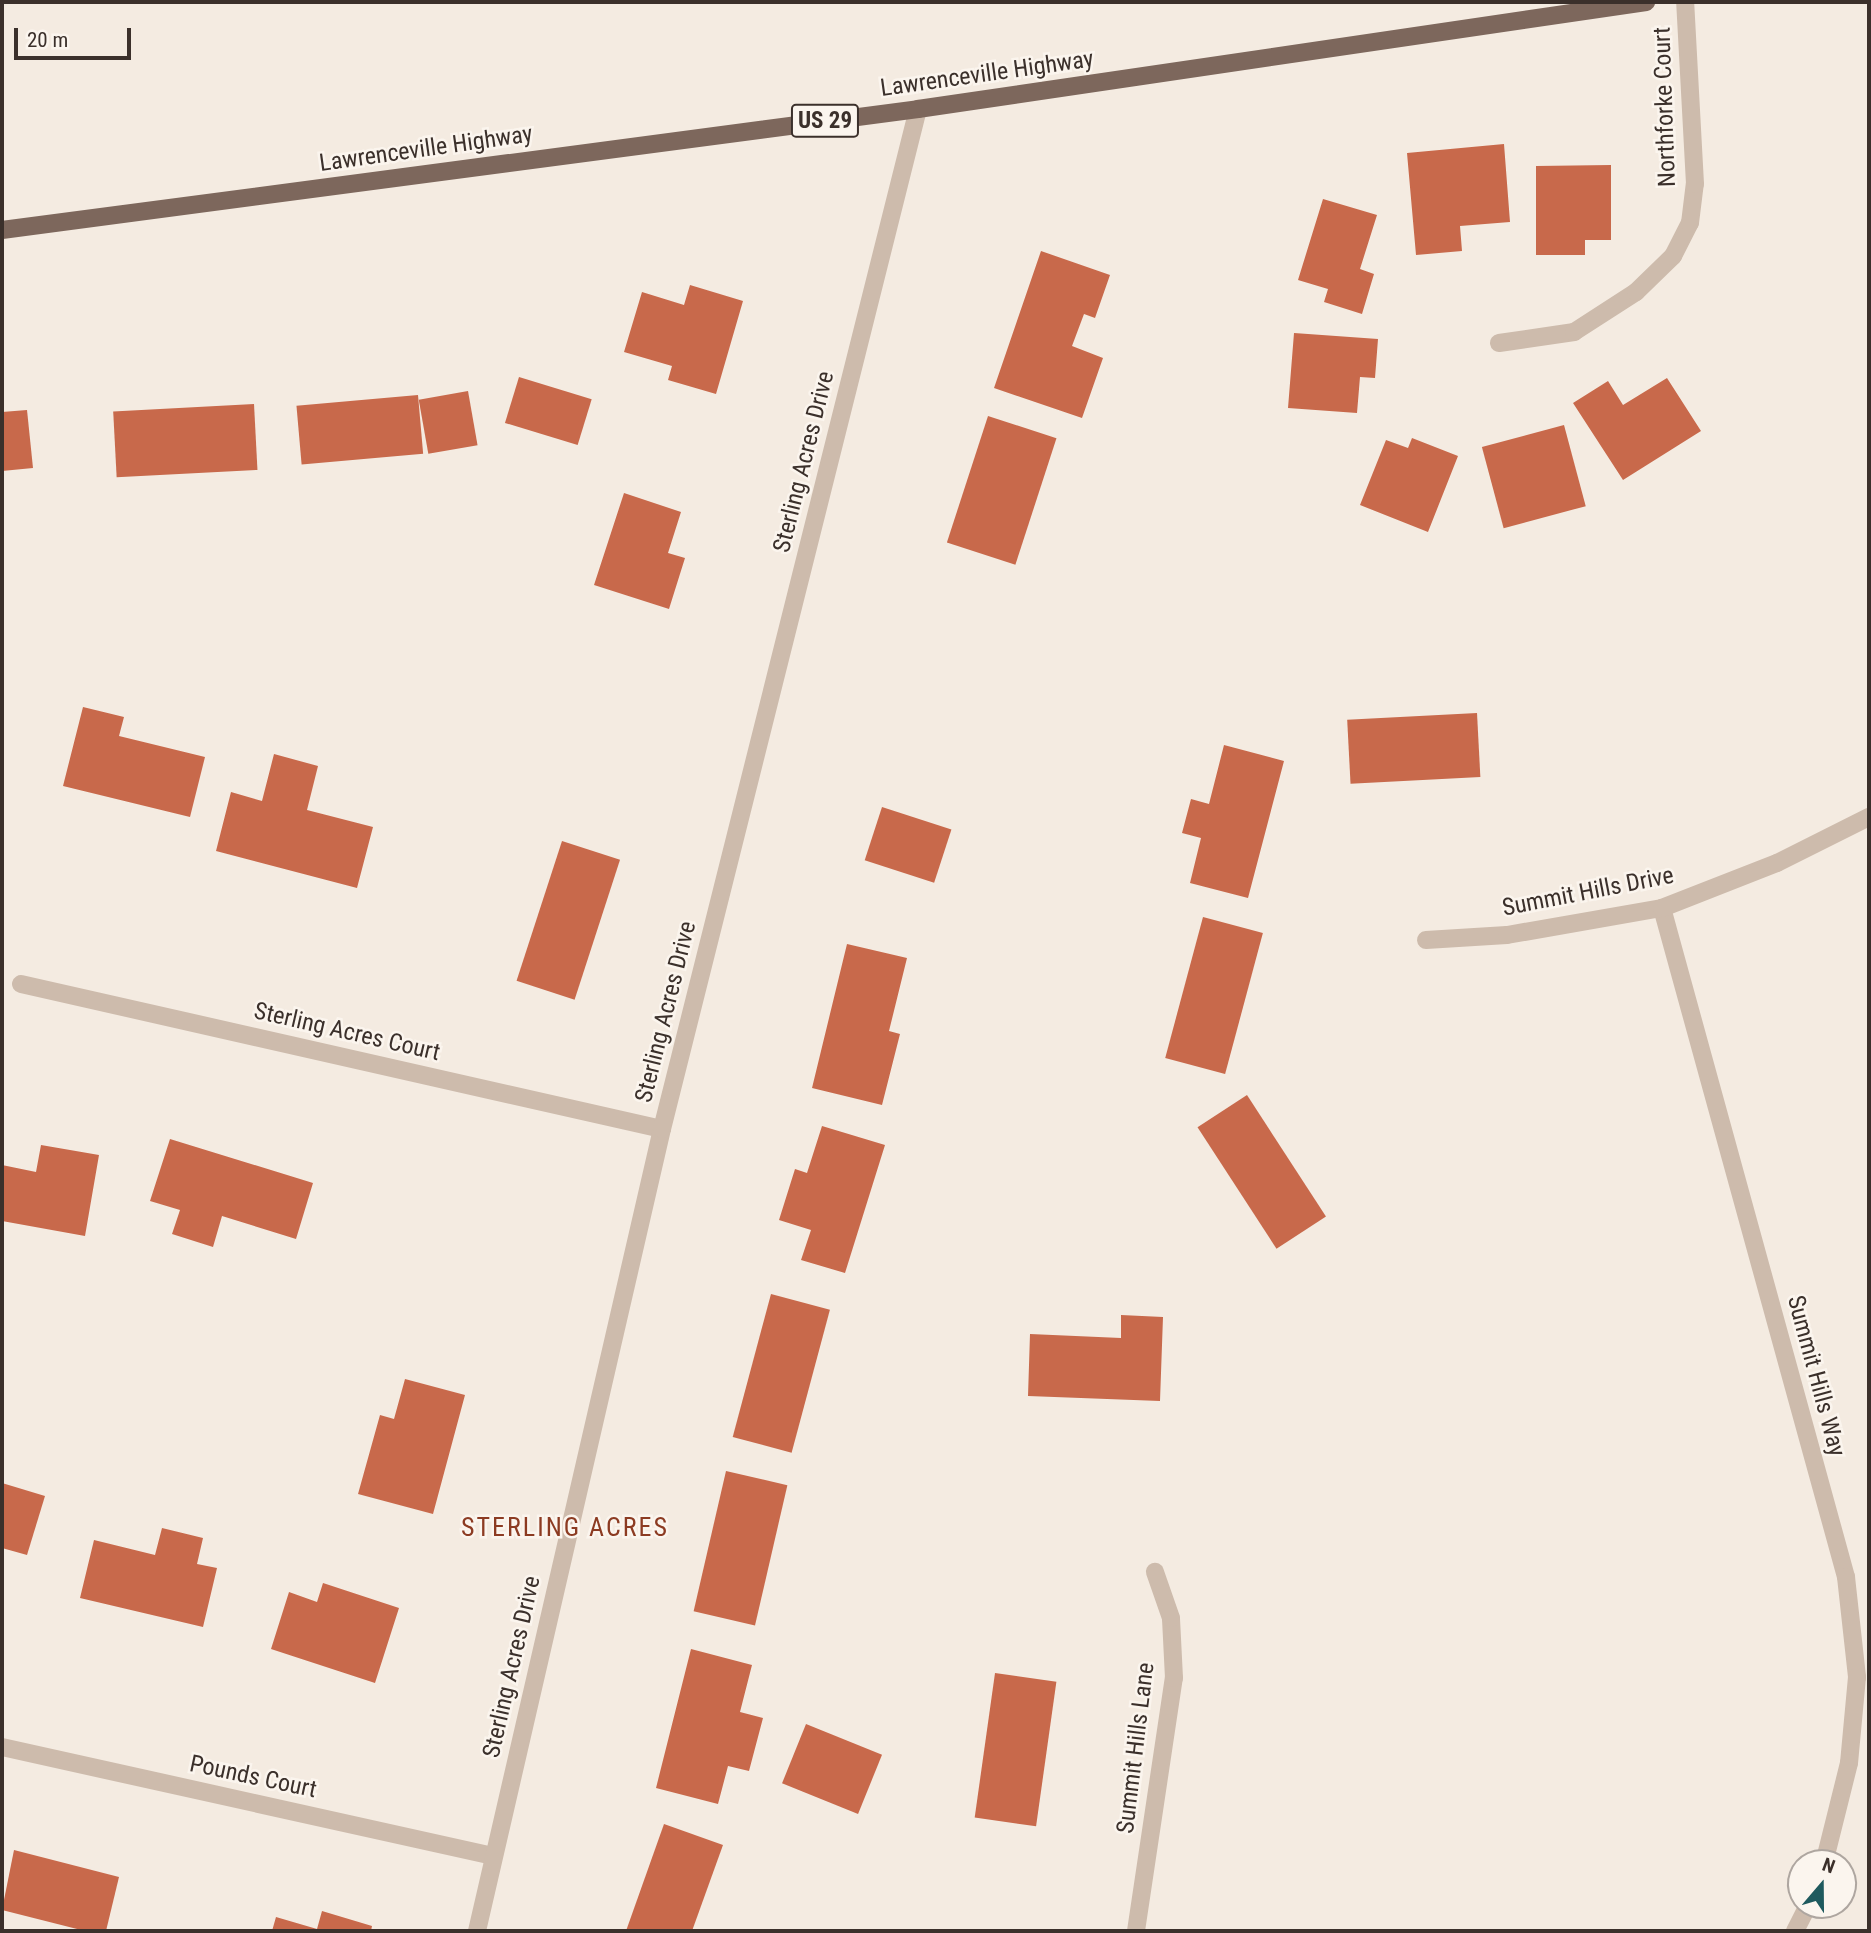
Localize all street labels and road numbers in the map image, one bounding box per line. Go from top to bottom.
street label: Northforke Court [1648,27,1682,187]
street label: Lawrenceville Highway [879,45,1095,103]
road number: US 29 [790,102,860,140]
street label: Lawrenceville Highway [318,120,534,178]
street label: Sterling Acres Drive [768,368,840,556]
street label: Summit Hills Drive [1500,861,1676,923]
street label: Sterling Acres Drive [630,918,702,1106]
street label: Sterling Acres Court [251,997,443,1067]
street label: Summit Hills Way [1781,1292,1851,1460]
street label: Sterling Acres Drive [477,1573,547,1761]
street label: Summit Hills Lane [1111,1661,1161,1835]
street label: Pounds Court [187,1750,319,1804]

